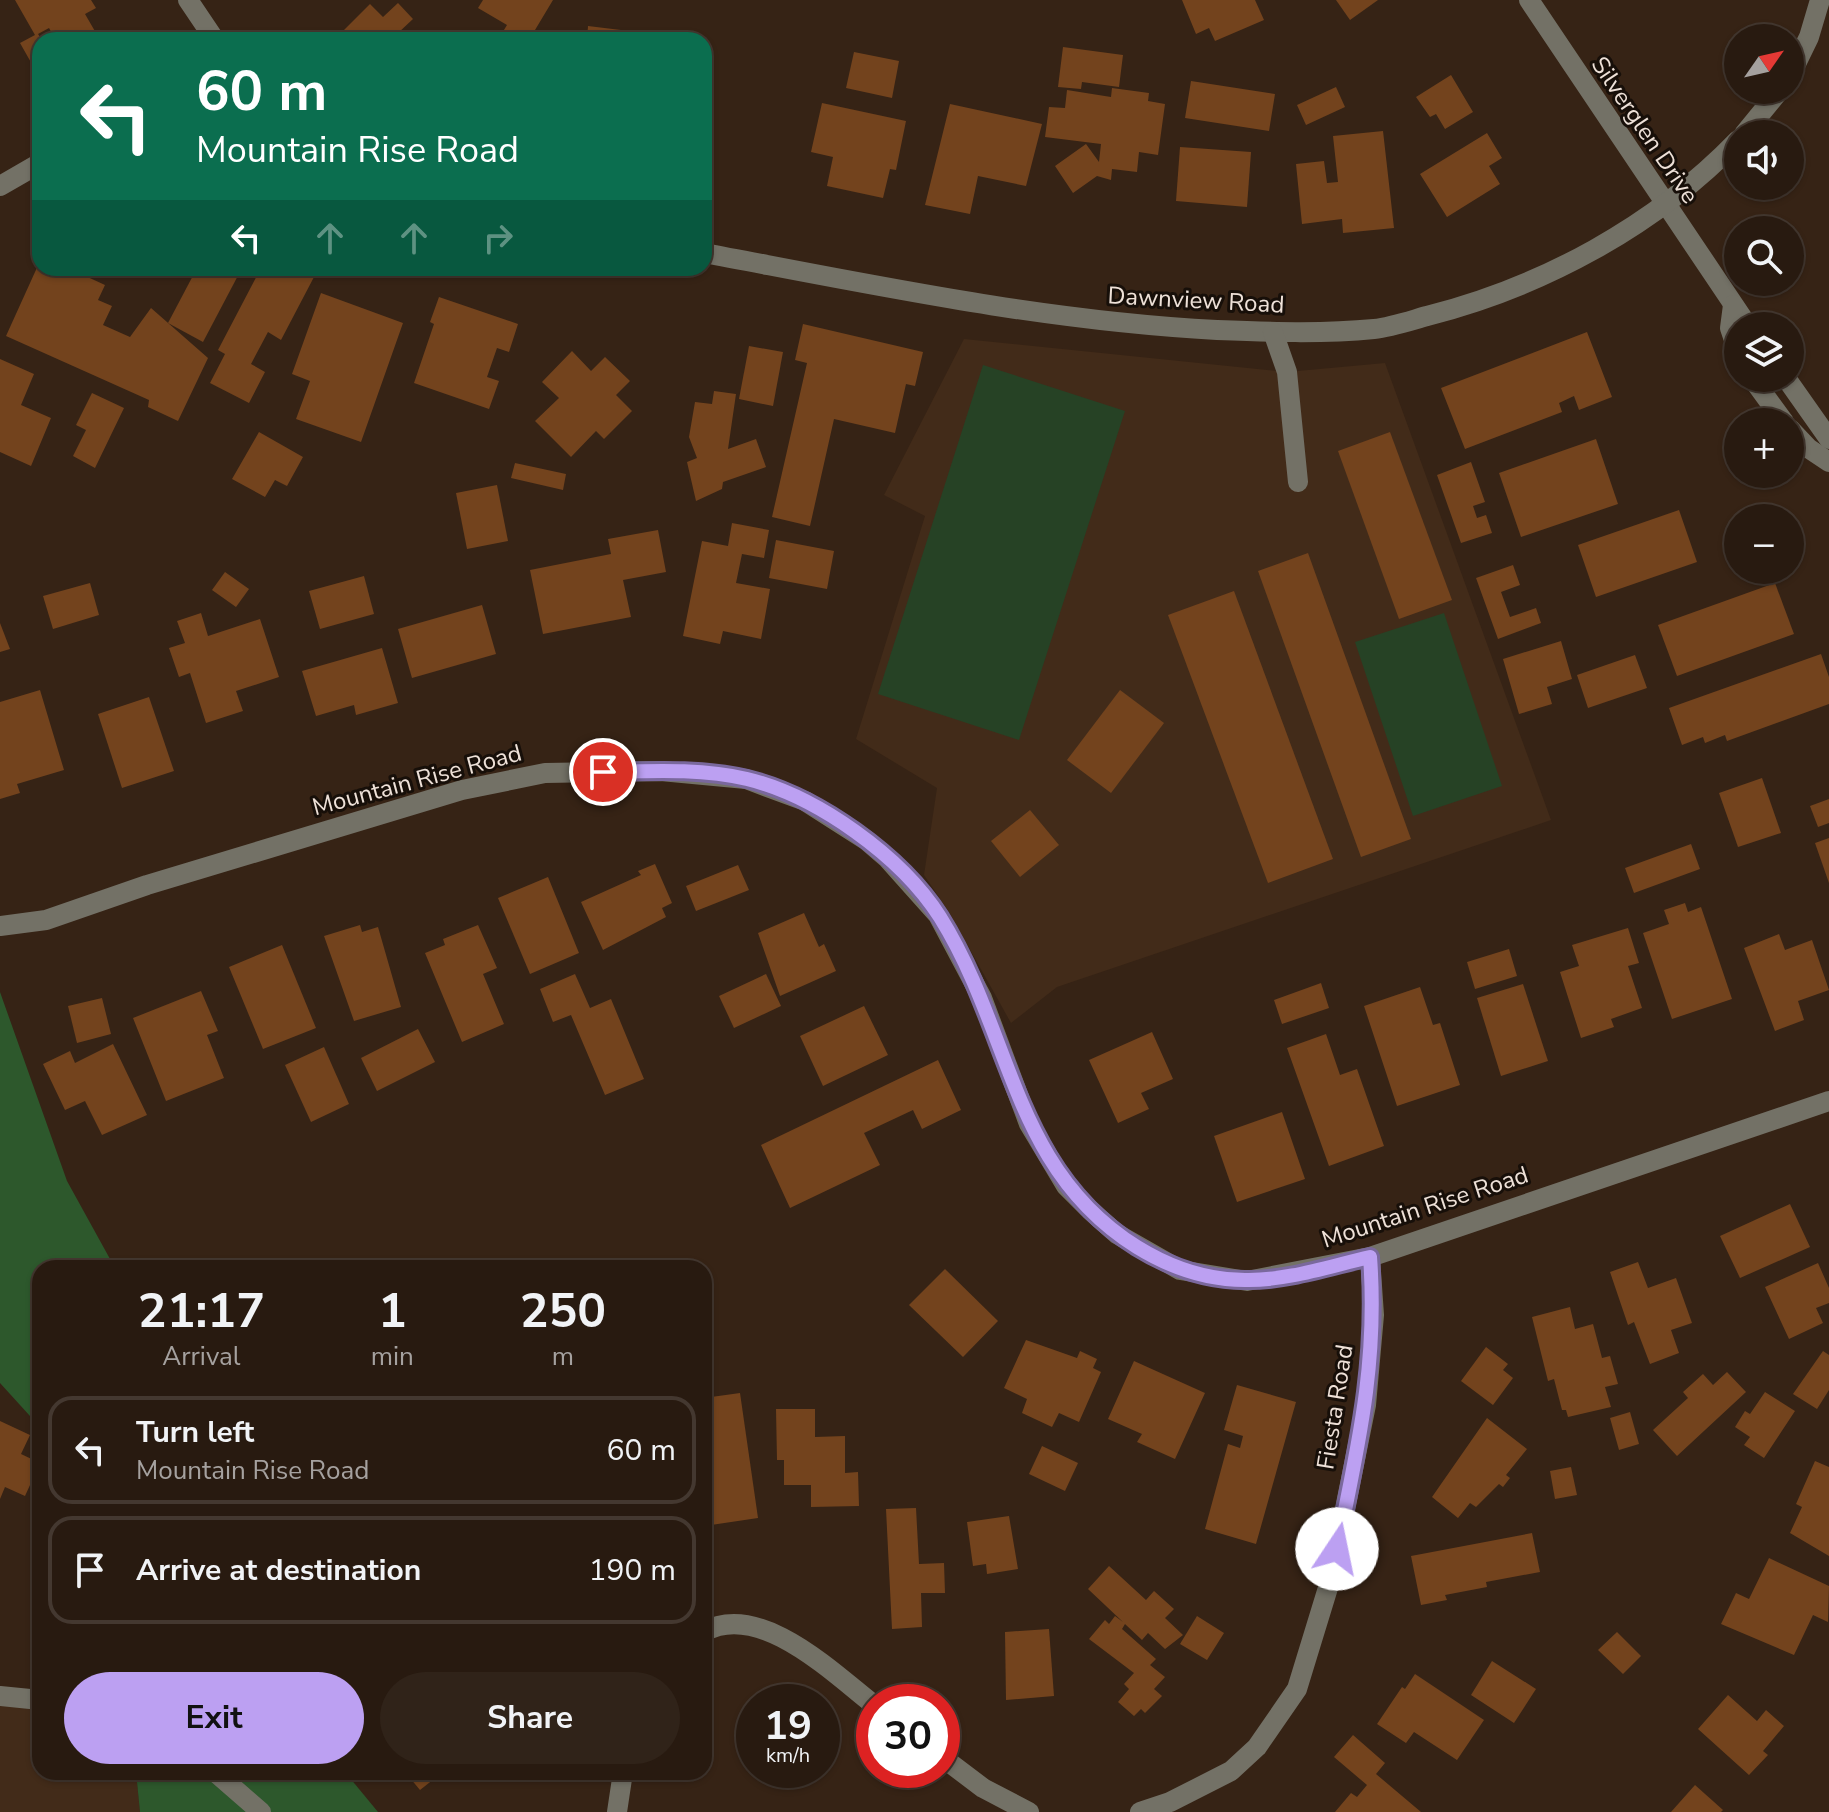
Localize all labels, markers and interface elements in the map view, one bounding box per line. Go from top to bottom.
north arrow [1724,24,1804,104]
map controls [1724,24,1804,584]
street label: Silverglen Drive [1584,50,1706,210]
text: 60 m [196,53,327,130]
icon: left [64,64,168,168]
button: sound [1724,120,1804,200]
text: Mountain Rise Road [196,126,519,175]
icon: left [224,216,268,260]
icon: ahead [308,216,352,260]
icon: ahead [392,216,436,260]
icon: right [476,216,520,260]
button: search [1724,216,1804,296]
street label: Dawnview Road [1107,279,1285,321]
button: layers [1724,312,1804,392]
button: + [1724,408,1804,488]
button: − [1724,504,1804,584]
street label: Mountain Rise Road [309,737,525,823]
pin [569,738,637,806]
icon: arrive [581,750,625,794]
street label: Mountain Rise Road [1318,1159,1532,1255]
text: 21:17 [138,1278,265,1344]
text: 1 [378,1278,407,1344]
text: 250 [520,1278,606,1344]
text: Arrival [162,1339,241,1374]
text: min [371,1339,414,1374]
text: m [552,1339,574,1374]
street label: Fiesta Road [1309,1342,1361,1472]
text: Turn left [136,1412,254,1453]
icon: left [68,1428,112,1472]
text: 60 m [607,1430,676,1471]
text: Mountain Rise Road [136,1453,369,1488]
position arrow [1295,1507,1379,1591]
icon: arrive [68,1548,112,1592]
text: Arrive at destination [136,1550,421,1591]
text: 190 m [589,1550,676,1591]
button: Exit [64,1672,364,1764]
button: Share [380,1672,680,1764]
speed limit sign: 30 [856,1684,960,1788]
text: 19 [764,1699,812,1753]
text: km/h [766,1742,810,1769]

